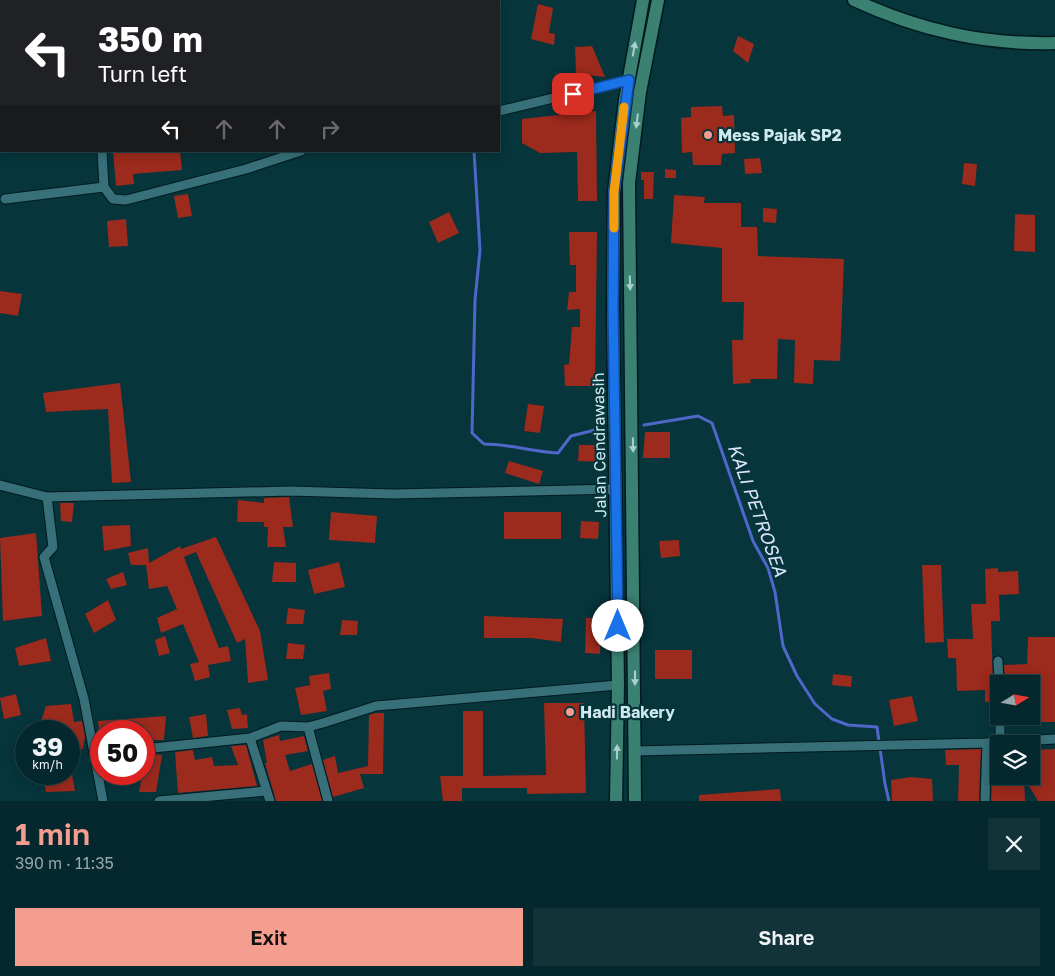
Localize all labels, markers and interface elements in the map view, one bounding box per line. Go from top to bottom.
text: 350 m [98,18,203,60]
icon: left [15,20,80,85]
one-way arrow [631,40,639,56]
text: Turn left [98,60,187,87]
pin [552,73,594,115]
icon: arrive [559,80,587,108]
one-way arrow [633,113,641,129]
icon: left [157,115,185,143]
icon: ahead [210,115,238,143]
icon: ahead [263,115,291,143]
icon: right [316,115,344,143]
place label: Mess Pajak SP2 [718,125,842,145]
marker: Mess Pajak SP2 [702,129,714,141]
one-way arrow [626,275,634,291]
street label: Jalan Cendrawasih [588,372,610,518]
one-way arrow [629,437,637,453]
water label: KALI PETROSEA [724,441,792,579]
position arrow [591,599,643,651]
one-way arrow [631,670,639,686]
north arrow [990,675,1040,725]
map controls [990,675,1040,785]
place label: Hadi Bakery [580,702,675,722]
marker: Hadi Bakery [564,706,576,718]
speed limit sign: 50 [90,720,155,785]
text: 39 [32,731,63,762]
button: layers [990,735,1040,785]
one-way arrow [613,744,621,760]
text: km/h [32,757,63,772]
text: 1 min [15,816,90,852]
button: close [988,818,1040,870]
text: 390 m · 11:35 [15,853,114,873]
button: Exit [15,908,523,966]
button: Share [533,908,1040,966]

